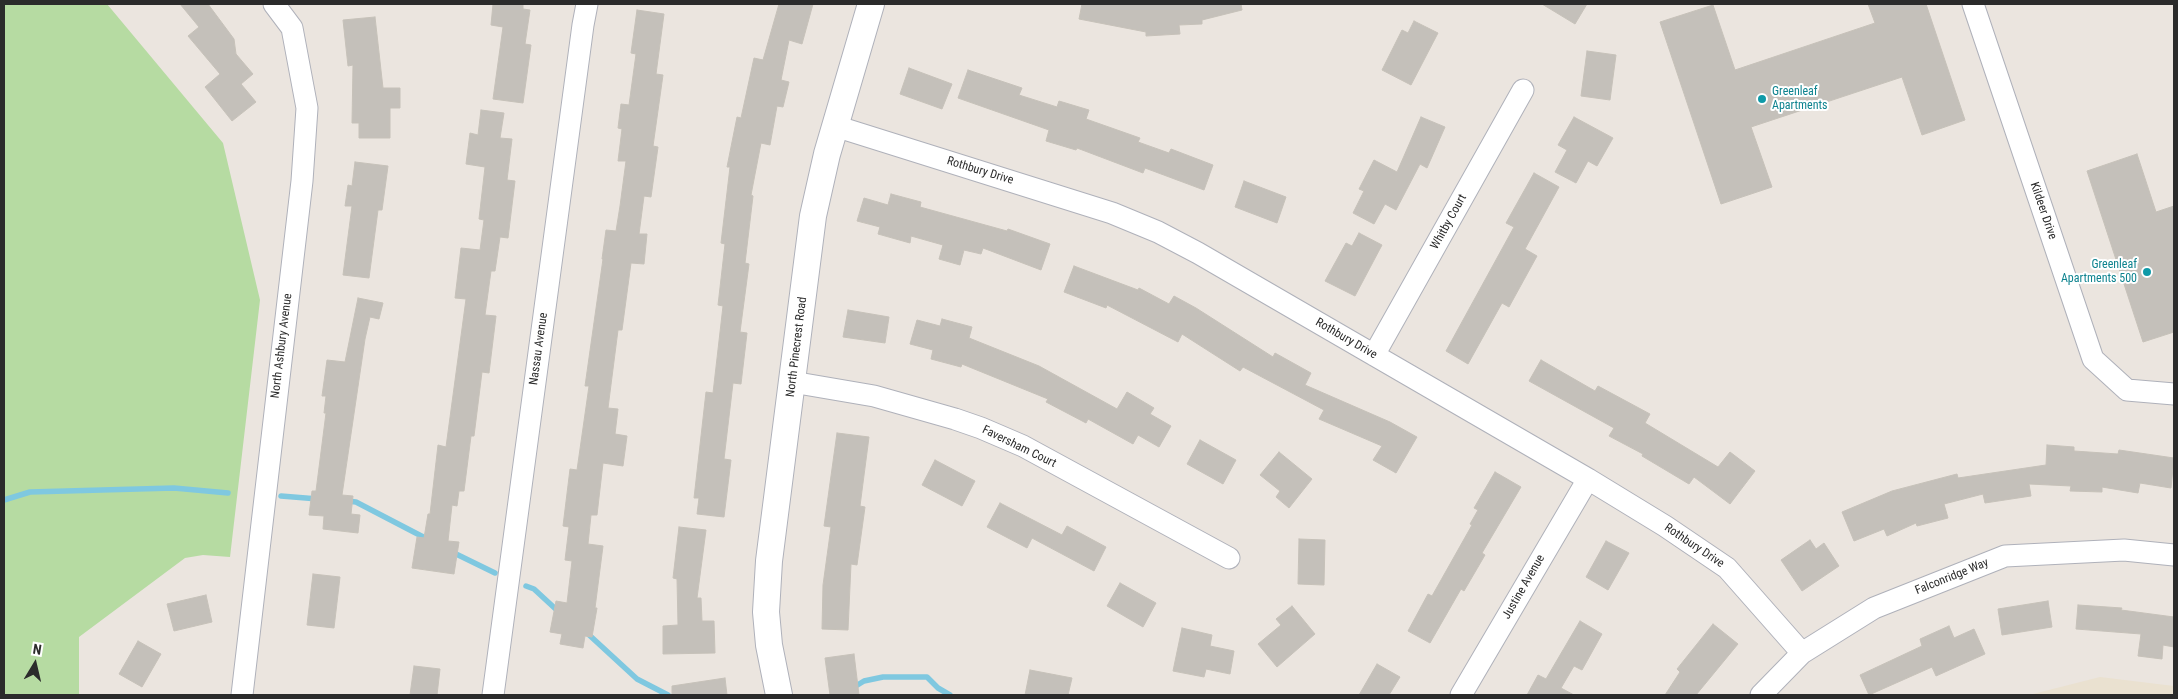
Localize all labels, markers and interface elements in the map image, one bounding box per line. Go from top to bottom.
place label: Greenleaf Apartments [1772,85,1828,113]
marker: Greenleaf Apartments [1756,93,1768,105]
street label: Rothbury Drive [945,154,1015,188]
street label: Kildeer Drive [2026,180,2060,242]
street label: Whitby Court [1428,192,1470,252]
place label: Greenleaf Apartments 500 [2061,258,2137,286]
marker: Greenleaf Apartments 500 [2141,266,2153,278]
street label: North Ashbury Avenue [268,293,296,399]
street label: North Pinecrest Road [784,296,810,398]
street label: Nassau Avenue [527,312,551,386]
street label: Rothbury Drive [1313,316,1379,362]
street label: Faversham Court [980,423,1058,471]
street label: Rothbury Drive [1661,521,1727,571]
street label: Justine Avenue [1500,552,1548,622]
street label: Falconridge Way [1913,556,1991,598]
north arrow [10,639,60,689]
text: N [32,641,43,658]

